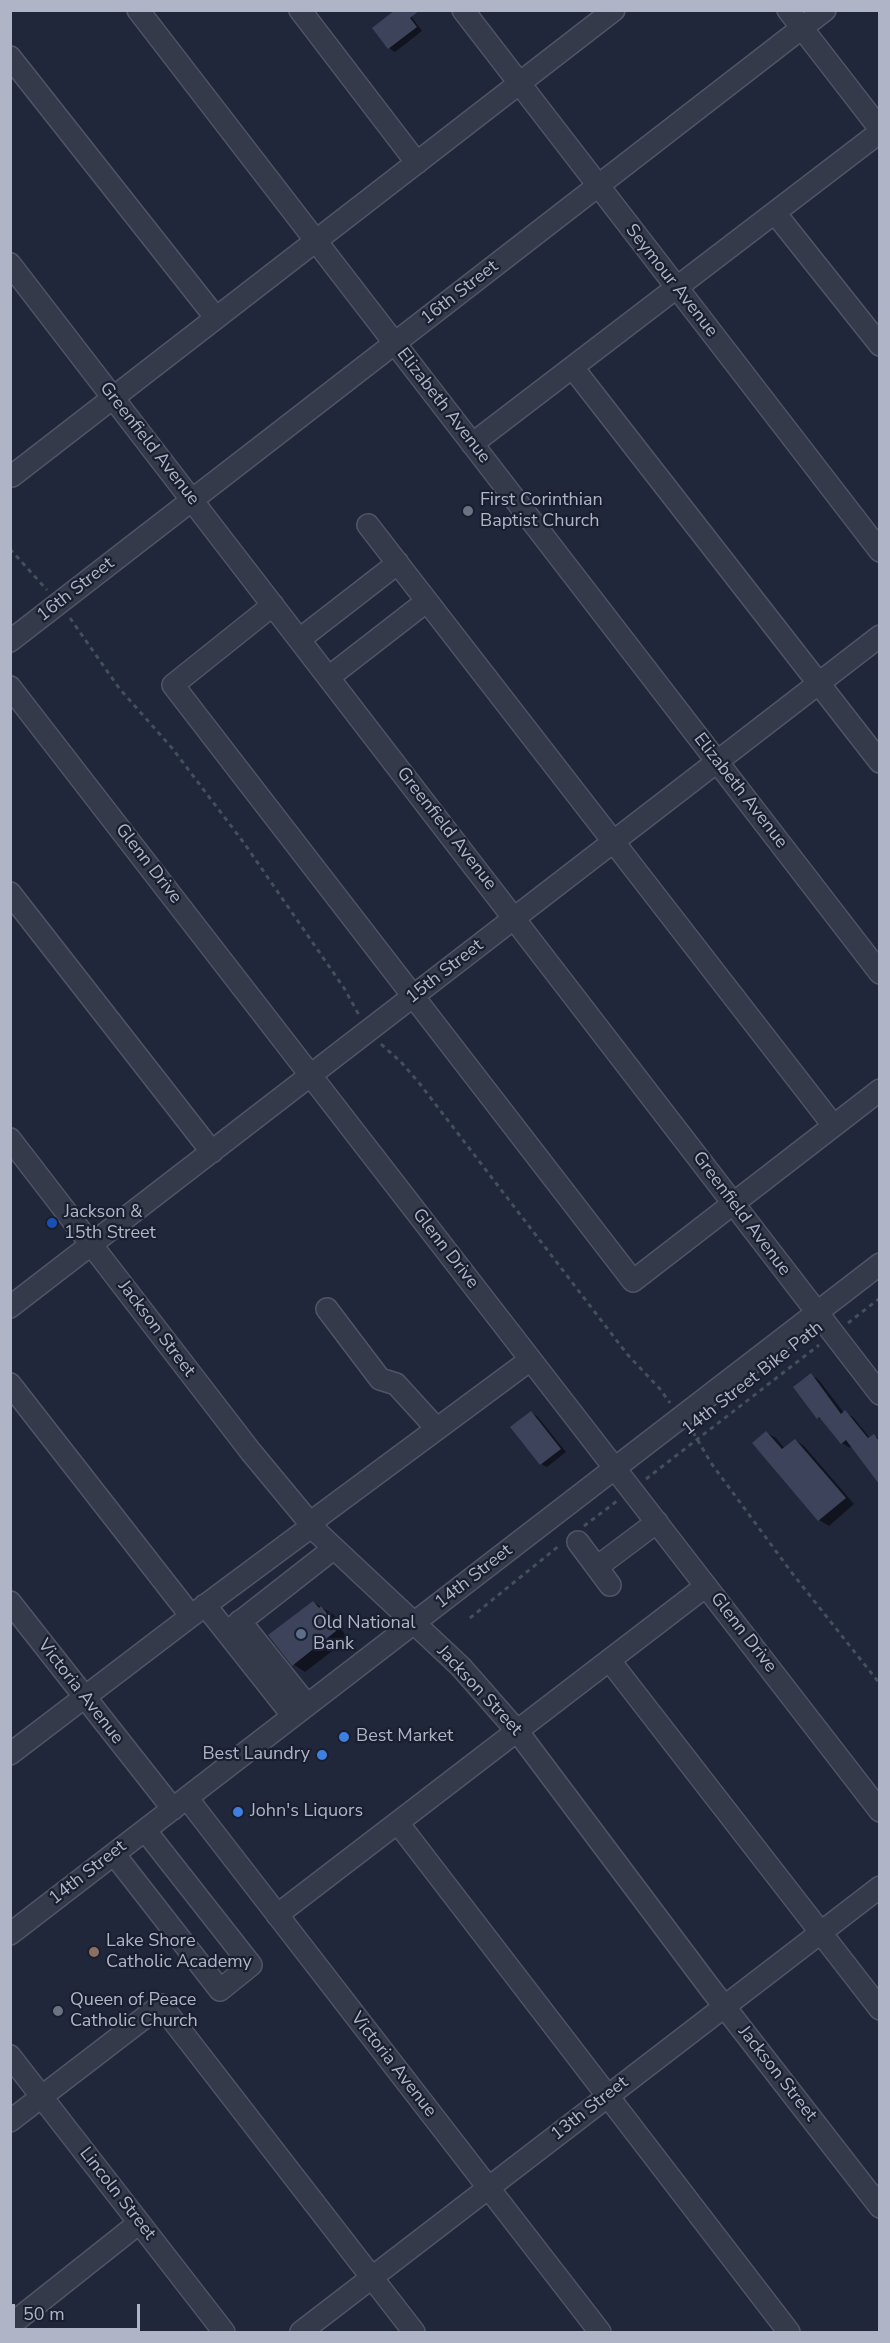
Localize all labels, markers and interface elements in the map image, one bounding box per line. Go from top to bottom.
street label: Seymour Avenue [620,220,722,342]
street label: 16th Street [417,256,503,330]
street label: Elizabeth Avenue [391,344,495,468]
street label: Greenfield Avenue [94,378,204,510]
place label: First Corinthian Baptist Church [480,490,603,532]
marker: First Corinthian Baptist Church [461,504,475,518]
street label: 16th Street [33,553,119,627]
street label: Elizabeth Avenue [688,729,792,853]
street label: Greenfield Avenue [391,763,501,895]
street label: Glenn Drive [110,820,186,908]
street label: 15th Street [402,935,488,1009]
street label: Greenfield Avenue [687,1148,795,1280]
place label: Jackson & 15th Street [64,1202,156,1244]
street label: Glenn Drive [407,1205,483,1293]
marker: Jackson & 15th Street [45,1216,59,1230]
street label: Jackson Street [113,1277,199,1381]
street label: 14th Street Bike Path [678,1317,828,1441]
street label: 14th Street [431,1540,517,1614]
street label: Glenn Drive [705,1589,781,1677]
place label: Old National Bank [313,1613,416,1656]
marker: Old National Bank [294,1627,308,1641]
street label: Victoria Avenue [32,1635,128,1749]
street label: Jackson Street [432,1642,526,1740]
place label: Best Market [356,1726,453,1748]
marker: Best Market [337,1730,351,1744]
place label: Best Laundry [202,1744,310,1766]
marker: Best Laundry [315,1748,329,1762]
place label: John's Liquors [250,1801,363,1823]
marker: John's Liquors [231,1805,245,1819]
street label: 14th Street [45,1836,131,1910]
place label: Lake Shore Catholic Academy [106,1931,252,1974]
marker: Lake Shore Catholic Academy [87,1945,101,1959]
place label: Queen of Peace Catholic Church [70,1990,198,2032]
marker: Queen of Peace Catholic Church [51,2004,65,2018]
street label: Victoria Avenue [345,2008,441,2122]
street label: Jackson Street [733,2022,821,2126]
street label: 13th Street [547,2072,633,2146]
street label: Lincoln Street [74,2143,160,2245]
scale bar [15,2292,142,2330]
text: 50 m [23,2302,65,2326]

